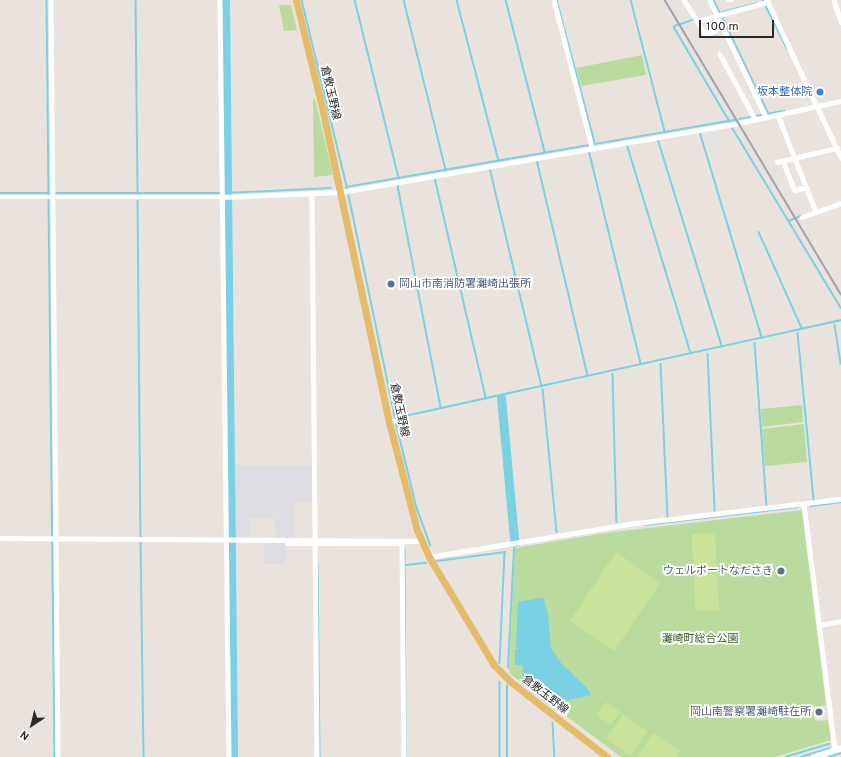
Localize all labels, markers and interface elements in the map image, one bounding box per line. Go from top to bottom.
scale bar [701,12,776,38]
text: 100 m [706,19,739,35]
street label: 倉敷玉野線 [317,65,343,121]
place label: 坂本整体院 [757,85,812,99]
marker: 坂本整体院 [815,87,825,97]
place label: 岡山市南消防署灘崎出張所 [399,277,531,291]
marker: 岡山市南消防署灘崎出張所 [386,279,396,289]
street label: 倉敷玉野線 [387,382,411,438]
place label: ウェルポートなださき [663,564,773,578]
marker: ウェルポートなださき [776,566,786,576]
park label: 灘崎町総合公園 [662,632,738,646]
street label: 倉敷玉野線 [519,673,571,717]
north arrow [12,705,52,745]
place label: 岡山南警察署灘崎駐在所 [690,705,811,719]
marker: 岡山南警察署灘崎駐在所 [814,707,824,717]
text: N [18,727,32,743]

